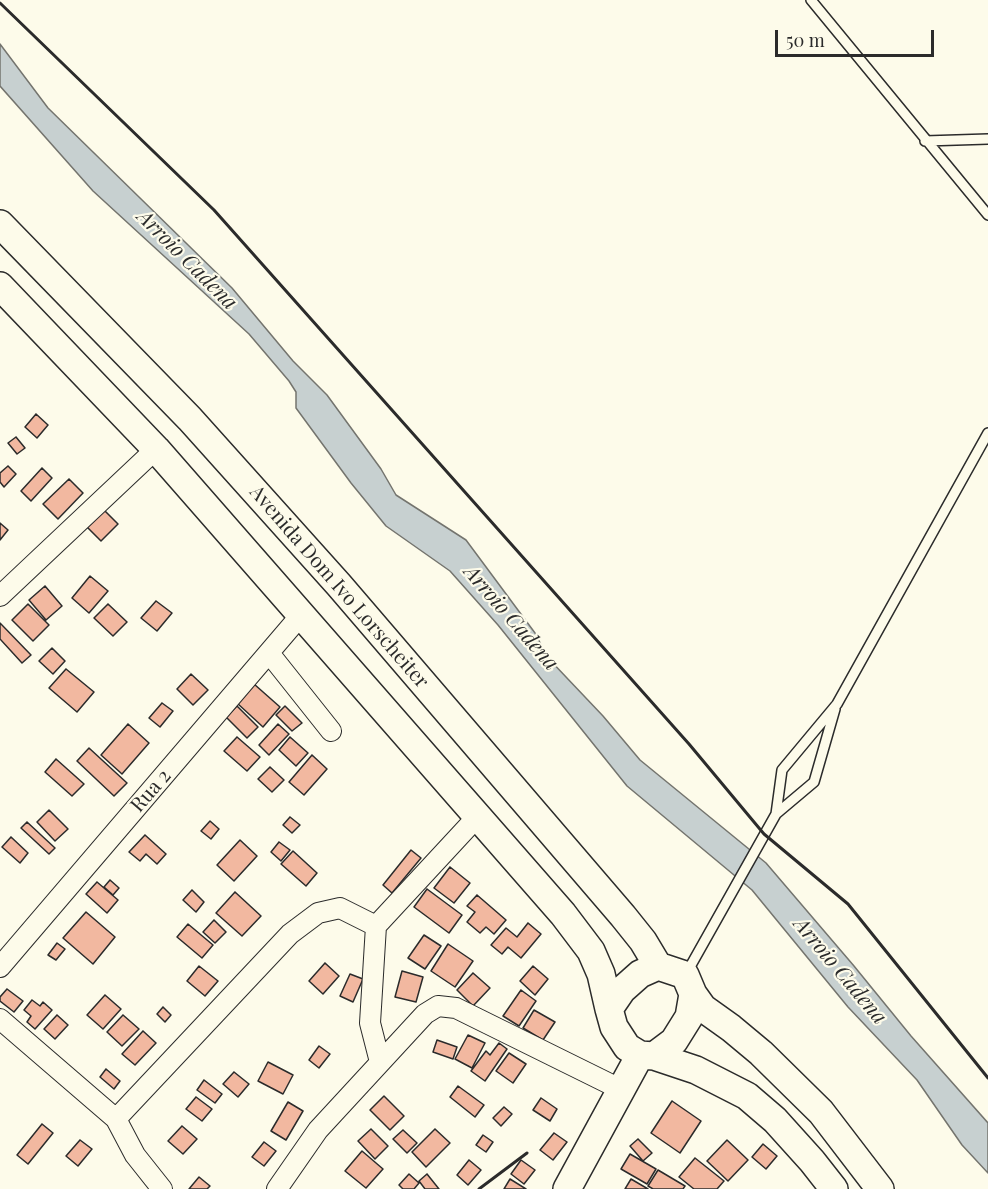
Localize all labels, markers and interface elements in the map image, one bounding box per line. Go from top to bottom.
scale bar [778,18,937,56]
text: 50 m [786,28,825,52]
water label: Arroio Cadena [132,205,242,315]
street label: Avenida Dom Ivo Lorscheiter [244,481,434,693]
water label: Arroio Cadena [458,560,564,676]
street label: Rua 2 [126,765,176,817]
water label: Arroio Cadena [788,913,892,1029]

